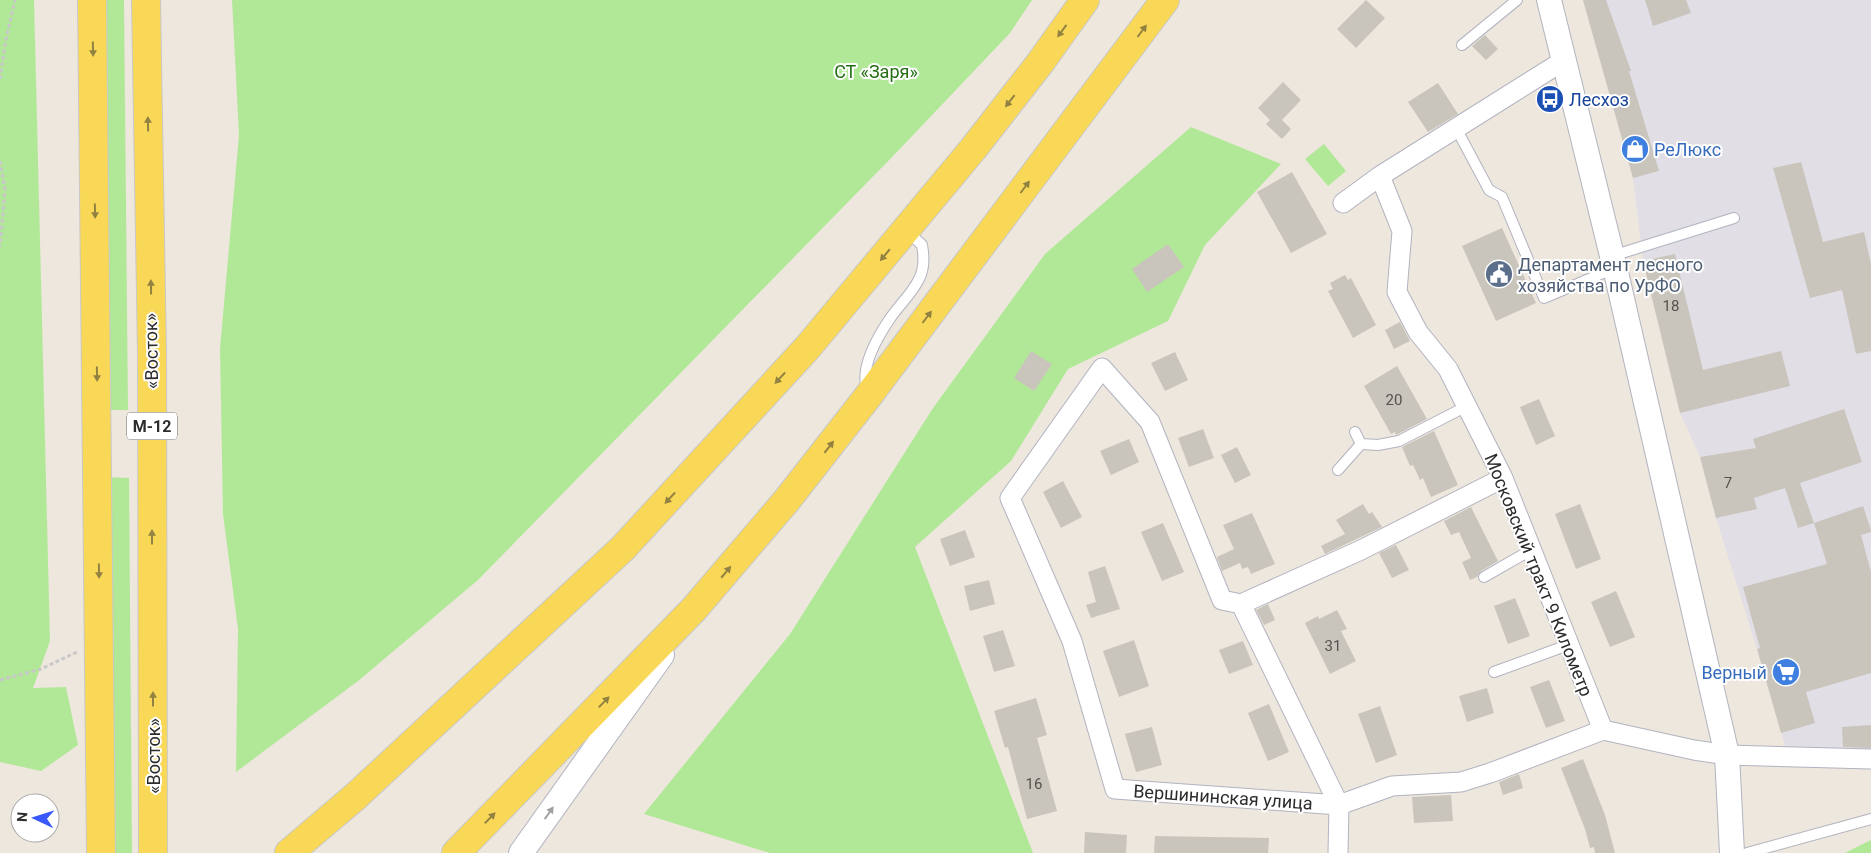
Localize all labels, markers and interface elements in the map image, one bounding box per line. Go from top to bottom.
one-way arrow [1057,24,1067,38]
one-way arrow [1136,25,1147,38]
one-way arrow [89,41,97,57]
park label: СТ «Заря» [834,61,918,82]
bus stop icon: Лесхоз [1535,84,1565,114]
place label: Лесхоз [1569,89,1629,110]
one-way arrow [1004,94,1015,107]
one-way arrow [144,116,152,132]
shop icon: РеЛюкс [1620,134,1650,164]
place label: РеЛюкс [1654,139,1721,160]
one-way arrow [1019,181,1030,194]
one-way arrow [91,203,99,219]
one-way arrow [880,248,891,261]
place label: Департамент лесного хозяйства по УрФО [1518,254,1703,296]
public building icon: Департамент лесного хозяйства по УрФО [1484,259,1514,289]
one-way arrow [146,279,154,295]
house number: 18 [1663,297,1679,315]
one-way arrow [922,310,932,324]
street label: «Восток» [140,313,162,389]
one-way arrow [93,366,101,382]
one-way arrow [774,372,786,384]
house number: 20 [1386,391,1402,409]
road number: М-12 [127,412,177,440]
one-way arrow [823,440,834,453]
street label: Московский тракт 9 Километр [1481,451,1597,699]
house number: 7 [1724,474,1732,492]
one-way arrow [664,491,676,503]
one-way arrow [148,529,156,545]
one-way arrow [95,563,103,579]
one-way arrow [720,566,731,579]
house number: 31 [1325,637,1341,655]
supermarket icon: Верный [1771,657,1801,687]
place label: Верный [1701,662,1767,683]
one-way arrow [149,691,157,707]
one-way arrow [597,696,609,708]
street label: «Восток» [143,718,164,794]
house number: 16 [1026,775,1042,793]
street label: Вершининская улица [1133,780,1313,814]
north arrow [10,793,60,843]
one-way arrow [544,806,554,820]
text: N [14,812,30,823]
one-way arrow [484,812,496,824]

